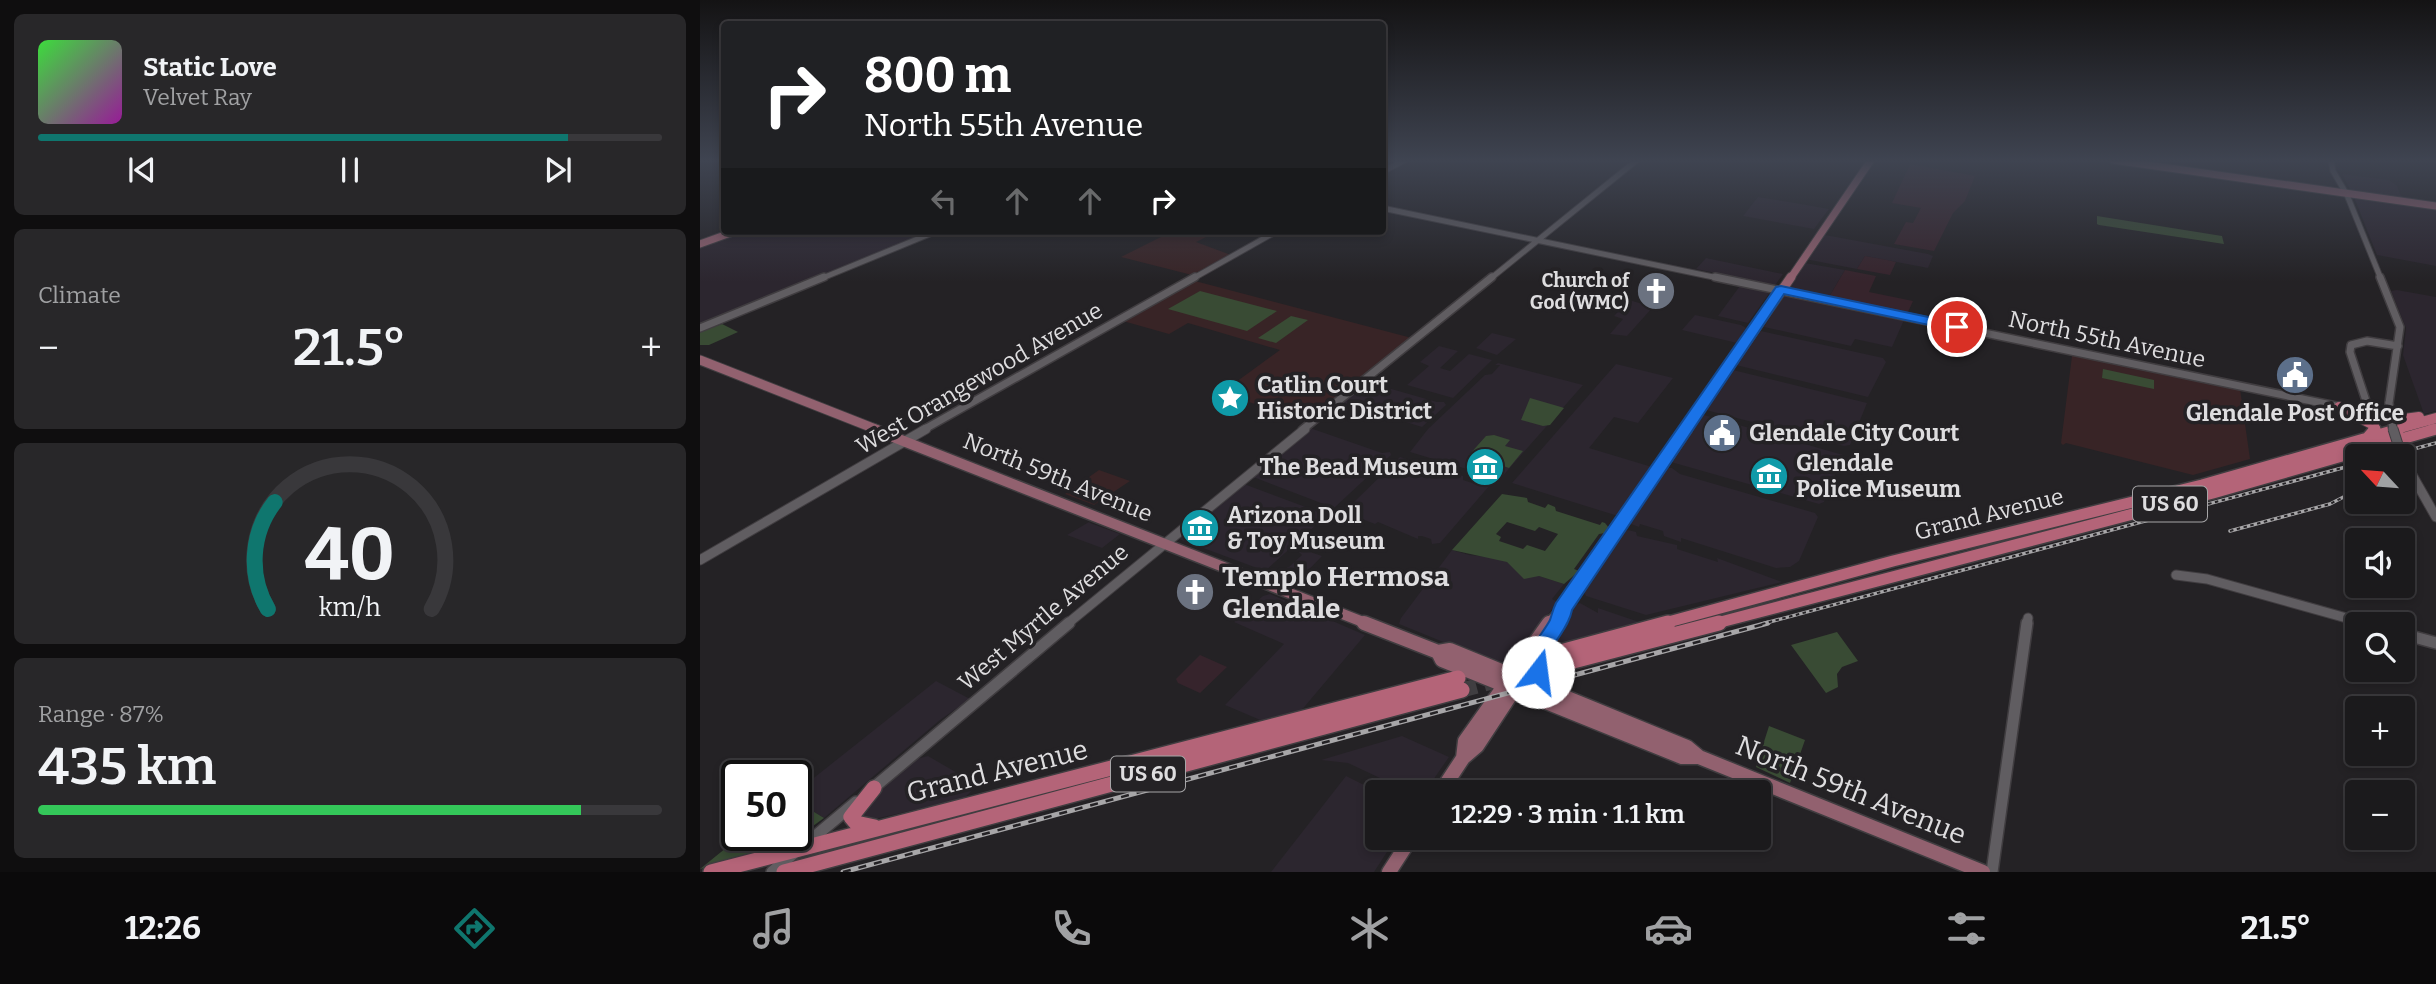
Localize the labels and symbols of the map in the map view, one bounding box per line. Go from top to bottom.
place label: Church of God (WMC) [1530,269,1631,314]
church icon: Church of God (WMC) [1635,270,1677,312]
street label: West Orangewood Avenue [851,296,1107,460]
pin [1927,297,1987,357]
street label: North 55th Avenue [2006,304,2208,374]
public building icon: Glendale Post Office [2274,354,2316,396]
place label: Catlin Court Historic District [1257,371,1432,425]
place icon: Catlin Court Historic District [1209,377,1251,419]
place label: Glendale Post Office [2186,399,2404,427]
public building icon: Glendale City Court [1701,412,1743,454]
place label: Glendale City Court [1749,419,1959,447]
street label: North 59th Avenue [959,426,1157,528]
north arrow [2345,444,2415,514]
museum icon: The Bead Museum [1464,446,1506,488]
place label: Glendale Police Museum [1796,449,1961,503]
place label: The Bead Museum [1259,453,1458,481]
museum icon: Glendale Police Museum [1748,455,1790,497]
street label: Grand Avenue [1912,482,2066,546]
road number: US 60 [2133,486,2207,522]
place label: Arizona Doll & Toy Museum [1227,501,1385,555]
museum icon: Arizona Doll & Toy Museum [1179,507,1221,549]
street label: West Myrtle Avenue [952,538,1134,696]
place label: Templo Hermosa Glendale [1222,560,1450,625]
church icon: Templo Hermosa Glendale [1174,571,1216,613]
position arrow [1501,635,1575,709]
street label: North 59th Avenue [1731,729,1971,851]
street label: Grand Avenue [903,733,1091,809]
road number: US 60 [1111,756,1185,792]
speed limit sign: 50 [721,760,812,851]

